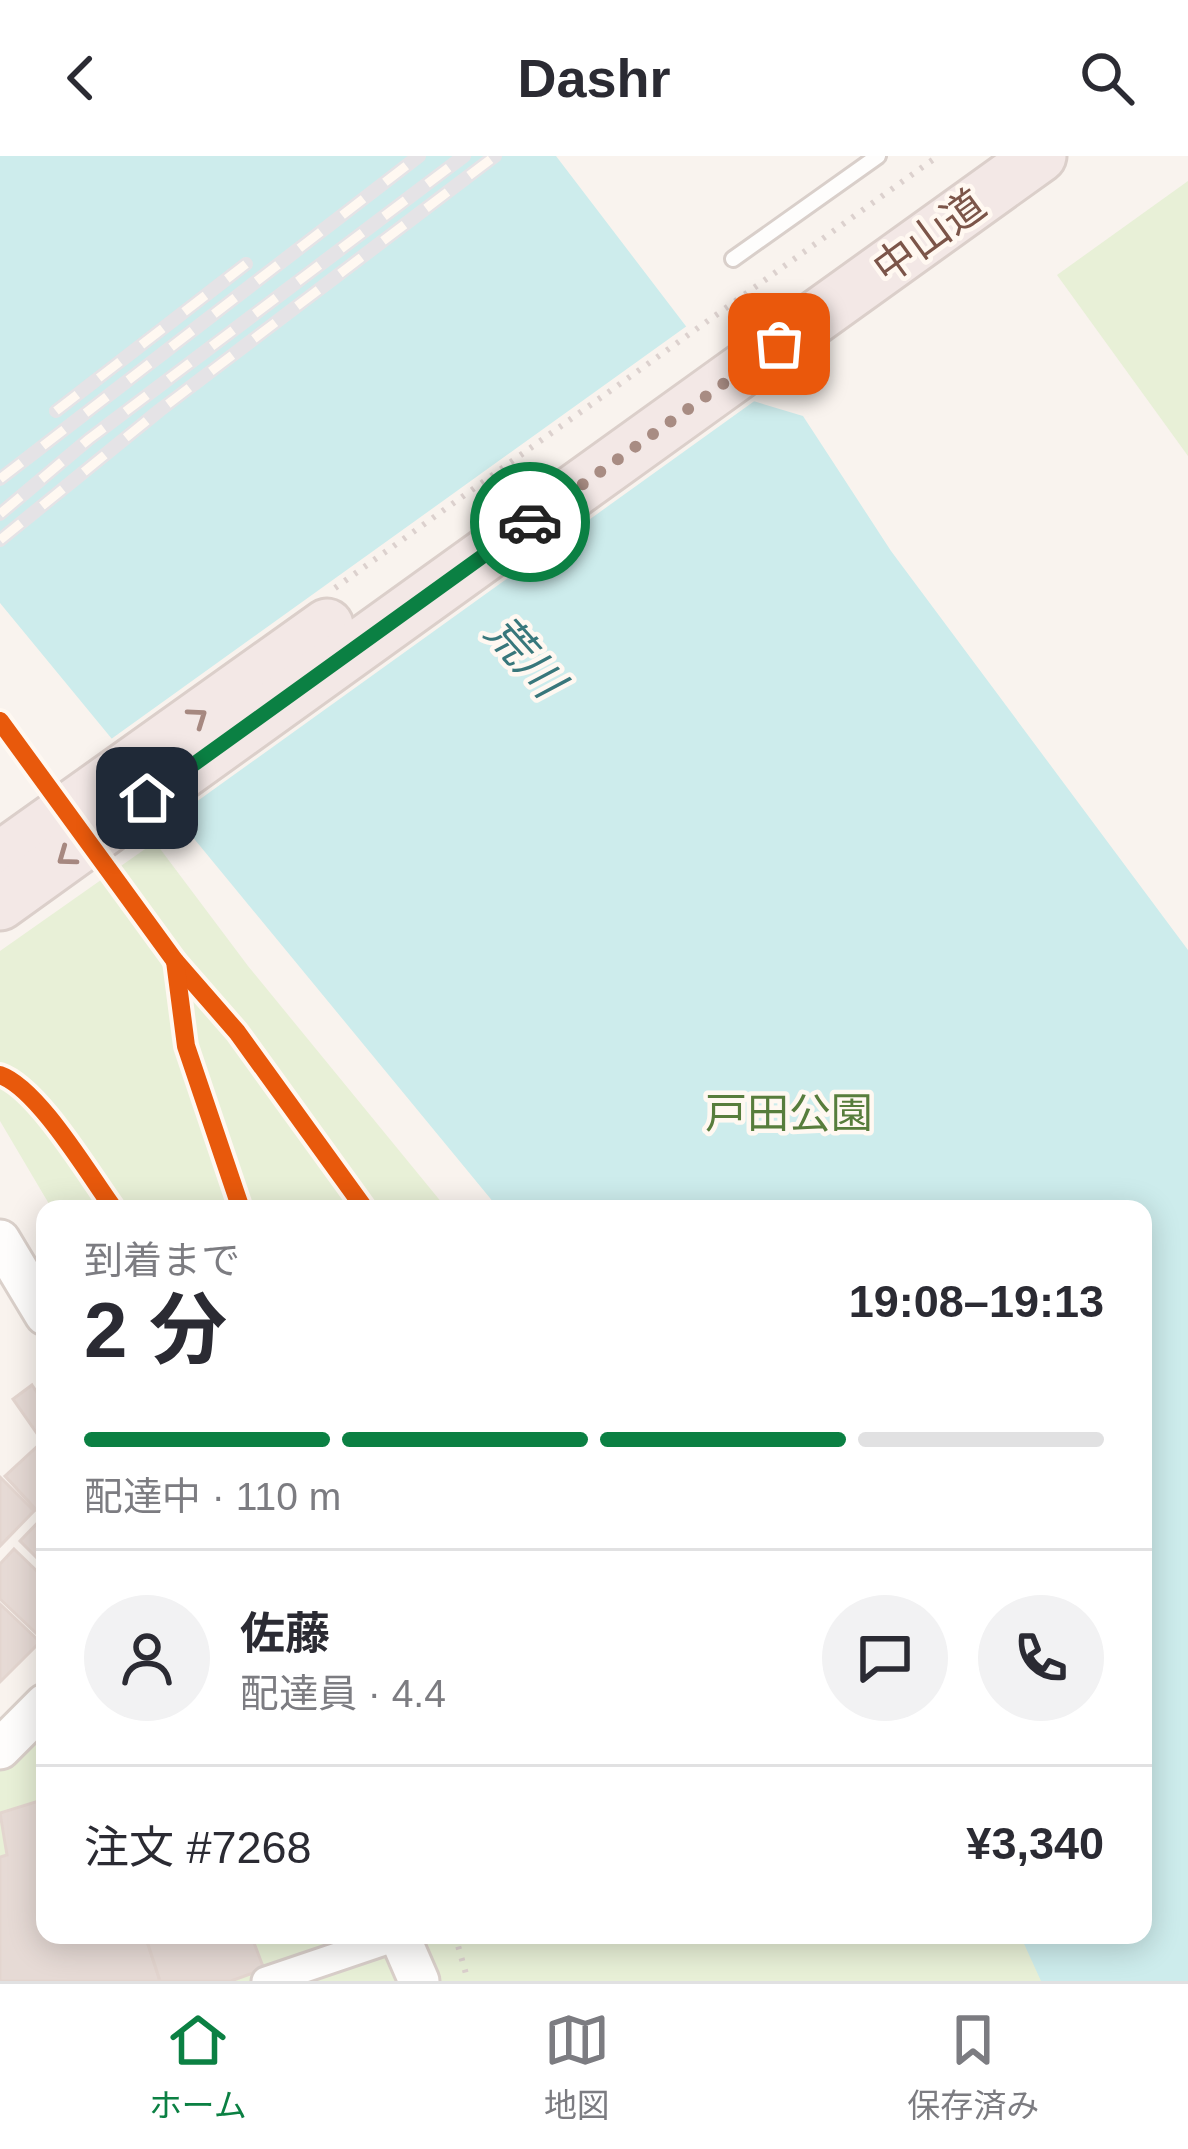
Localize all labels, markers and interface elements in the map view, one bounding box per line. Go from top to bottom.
icon: back [48,45,114,111]
icon: search [1074,45,1140,111]
text: Dashr [517,48,671,108]
street label: 中山道 [865,180,994,292]
pin [728,293,830,395]
icon: bag [746,311,812,377]
courier [470,462,590,582]
icon: car [497,489,563,555]
water label: 荒川 [476,606,576,710]
one-way arrow [185,709,207,731]
pin [96,747,198,849]
icon: home [114,765,180,831]
one-way arrow [58,842,79,864]
park label: 戸田公園 [705,1090,873,1137]
text: 到着まで [84,1239,240,1282]
text: 19:08–19:13 [849,1276,1104,1327]
text: 2 分 [84,1286,227,1374]
text: 配達中 · 110 m [84,1475,341,1518]
button: person [84,1595,210,1721]
button: chat [822,1595,948,1721]
button: phone [978,1595,1104,1721]
text: 佐藤 [240,1608,330,1659]
text: 配達員 · 4.4 [240,1672,446,1715]
text: ¥3,340 [966,1818,1104,1869]
text: 注文 #7268 [84,1822,312,1873]
tab: ホーム [149,2007,247,2127]
tab: 地図 [544,2007,610,2127]
tab: 保存済み [907,2007,1039,2127]

